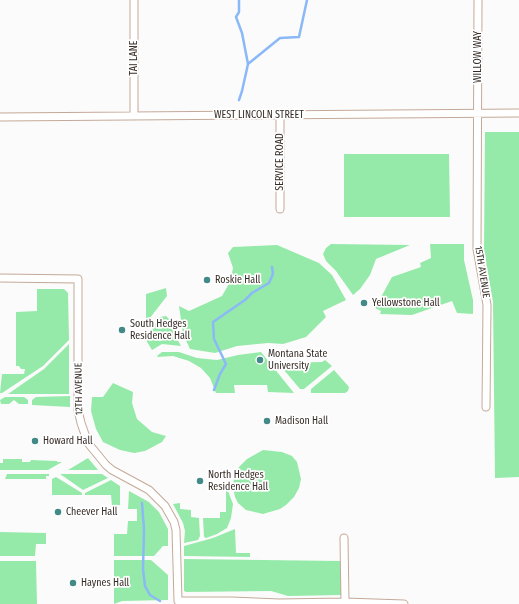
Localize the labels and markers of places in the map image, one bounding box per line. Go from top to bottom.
place label: Roskie Hall [215,274,260,286]
marker: Roskie Hall [202,275,212,285]
place label: Yellowstone Hall [372,297,440,309]
marker: Yellowstone Hall [359,298,369,308]
place label: South Hedges Residence Hall [130,318,190,342]
marker: South Hedges Residence Hall [117,325,127,335]
place label: Montana State University [268,348,327,372]
marker: Montana State University [255,355,265,365]
place label: Madison Hall [275,415,328,427]
marker: Madison Hall [262,416,272,426]
place label: Howard Hall [43,435,93,447]
marker: Howard Hall [30,436,40,446]
place label: North Hedges Residence Hall [208,469,268,492]
marker: North Hedges Residence Hall [195,476,205,486]
place label: Cheever Hall [66,506,117,518]
marker: Cheever Hall [53,507,63,517]
place label: Haynes Hall [81,577,129,589]
marker: Haynes Hall [68,578,78,588]

